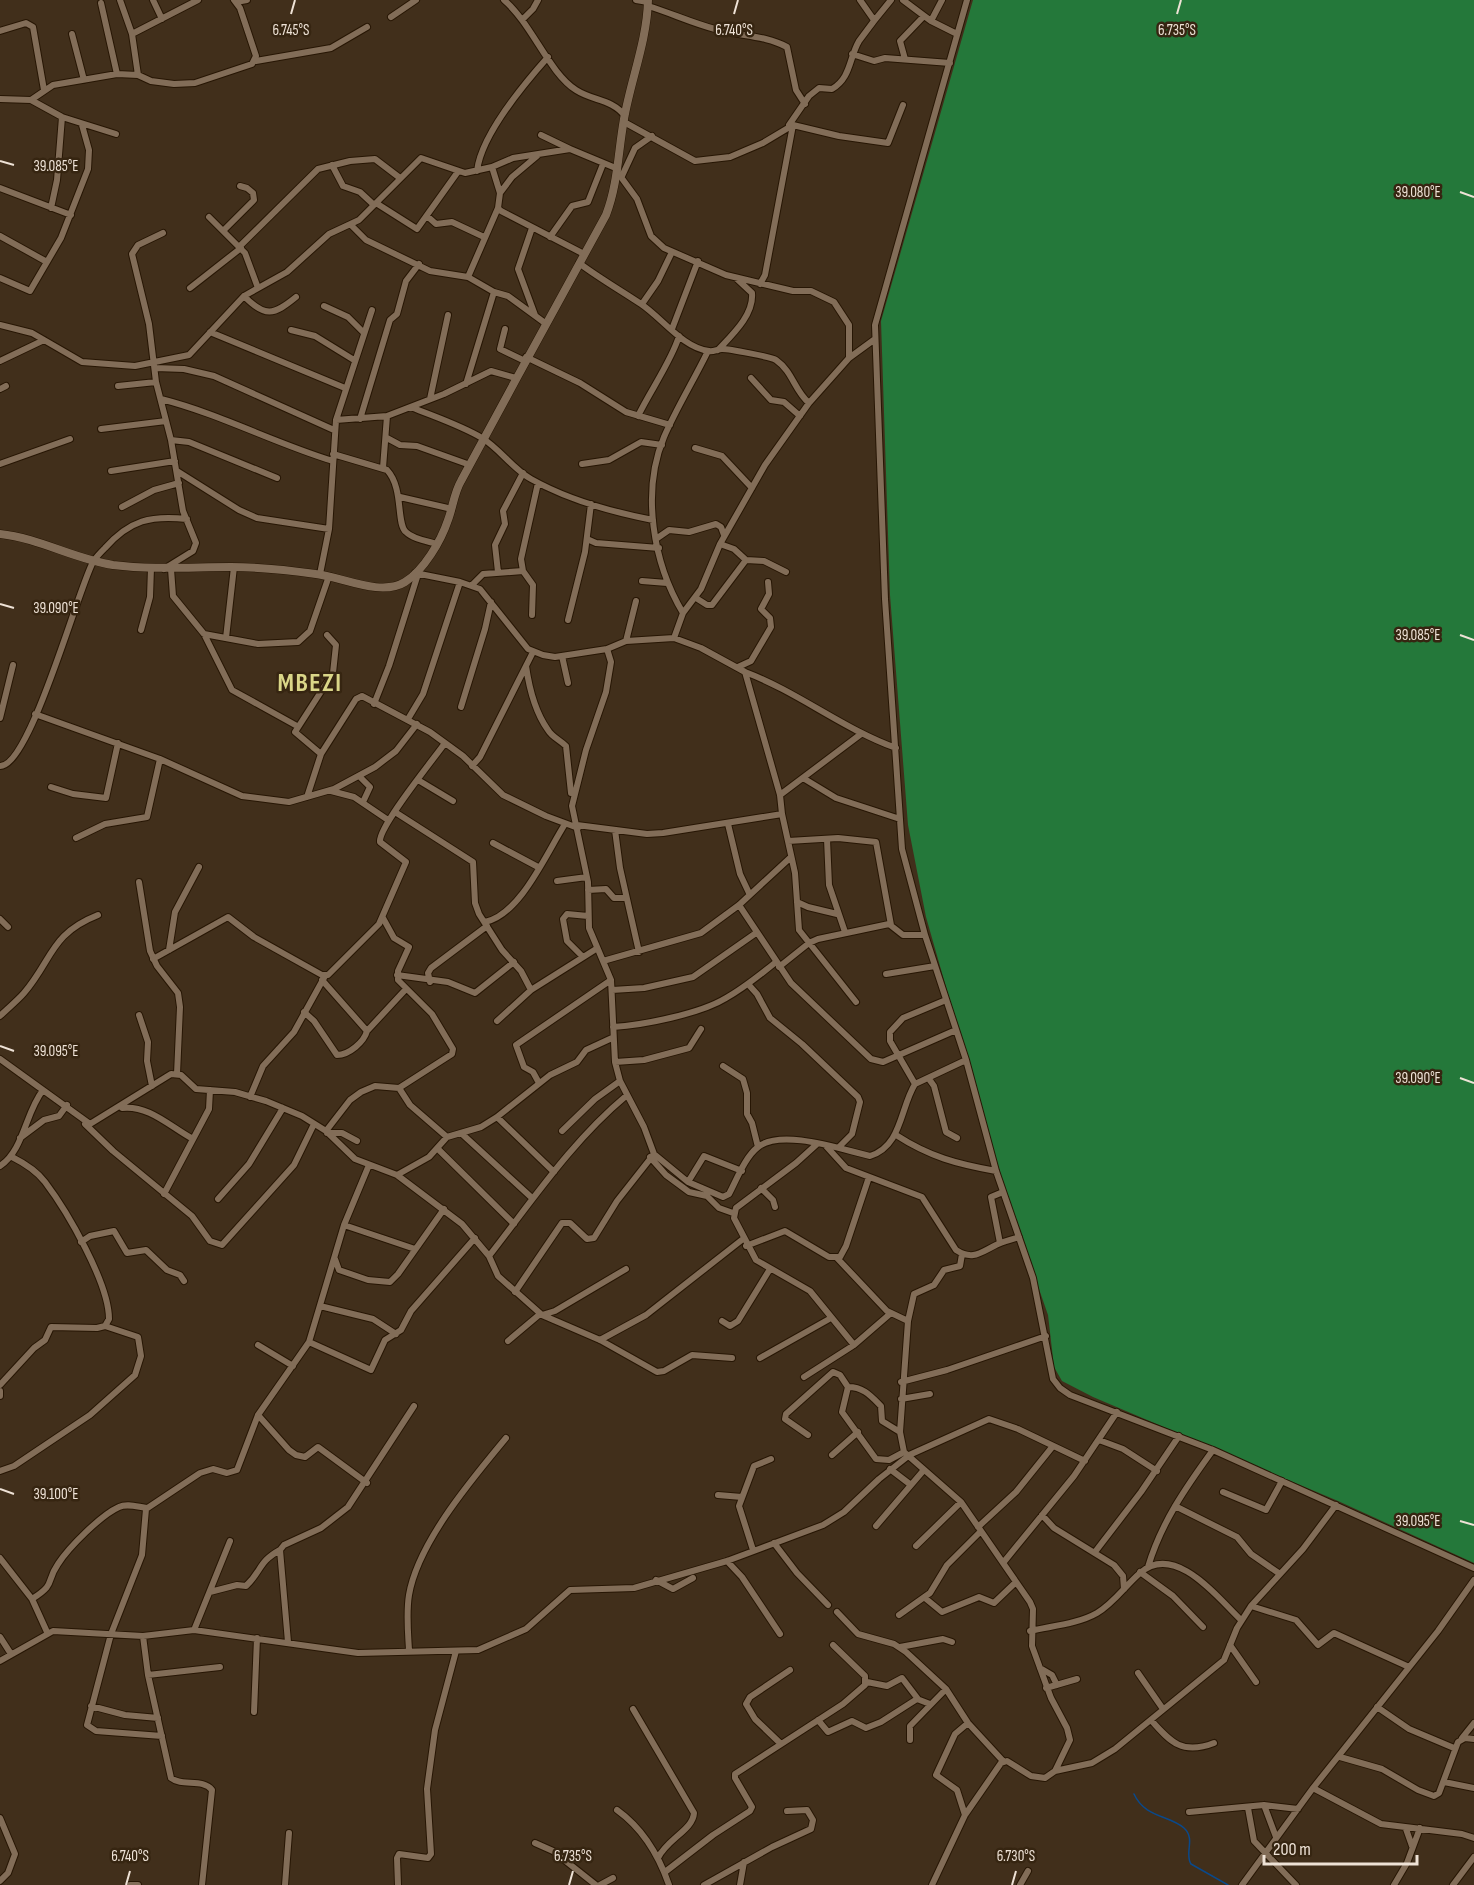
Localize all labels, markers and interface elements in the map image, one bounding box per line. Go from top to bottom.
text: 6.745°S [272,21,310,40]
text: 6.740°S [715,21,753,40]
text: 6.735°S [1158,21,1196,40]
text: 39.085°E [34,157,78,176]
text: 39.080°E [1395,183,1441,202]
text: 39.090°E [33,599,79,618]
text: 39.085°E [1396,626,1440,645]
district label: MBEZI [278,668,342,699]
text: 39.095°E [34,1042,78,1061]
text: 39.090°E [1395,1069,1441,1088]
text: 39.100°E [34,1485,78,1504]
text: 39.095°E [1396,1512,1440,1531]
scale bar [1264,1828,1417,1866]
text: 200 m [1273,1839,1311,1860]
text: 6.740°S [111,1847,149,1866]
text: 6.735°S [554,1847,592,1866]
text: 6.730°S [997,1847,1035,1866]

